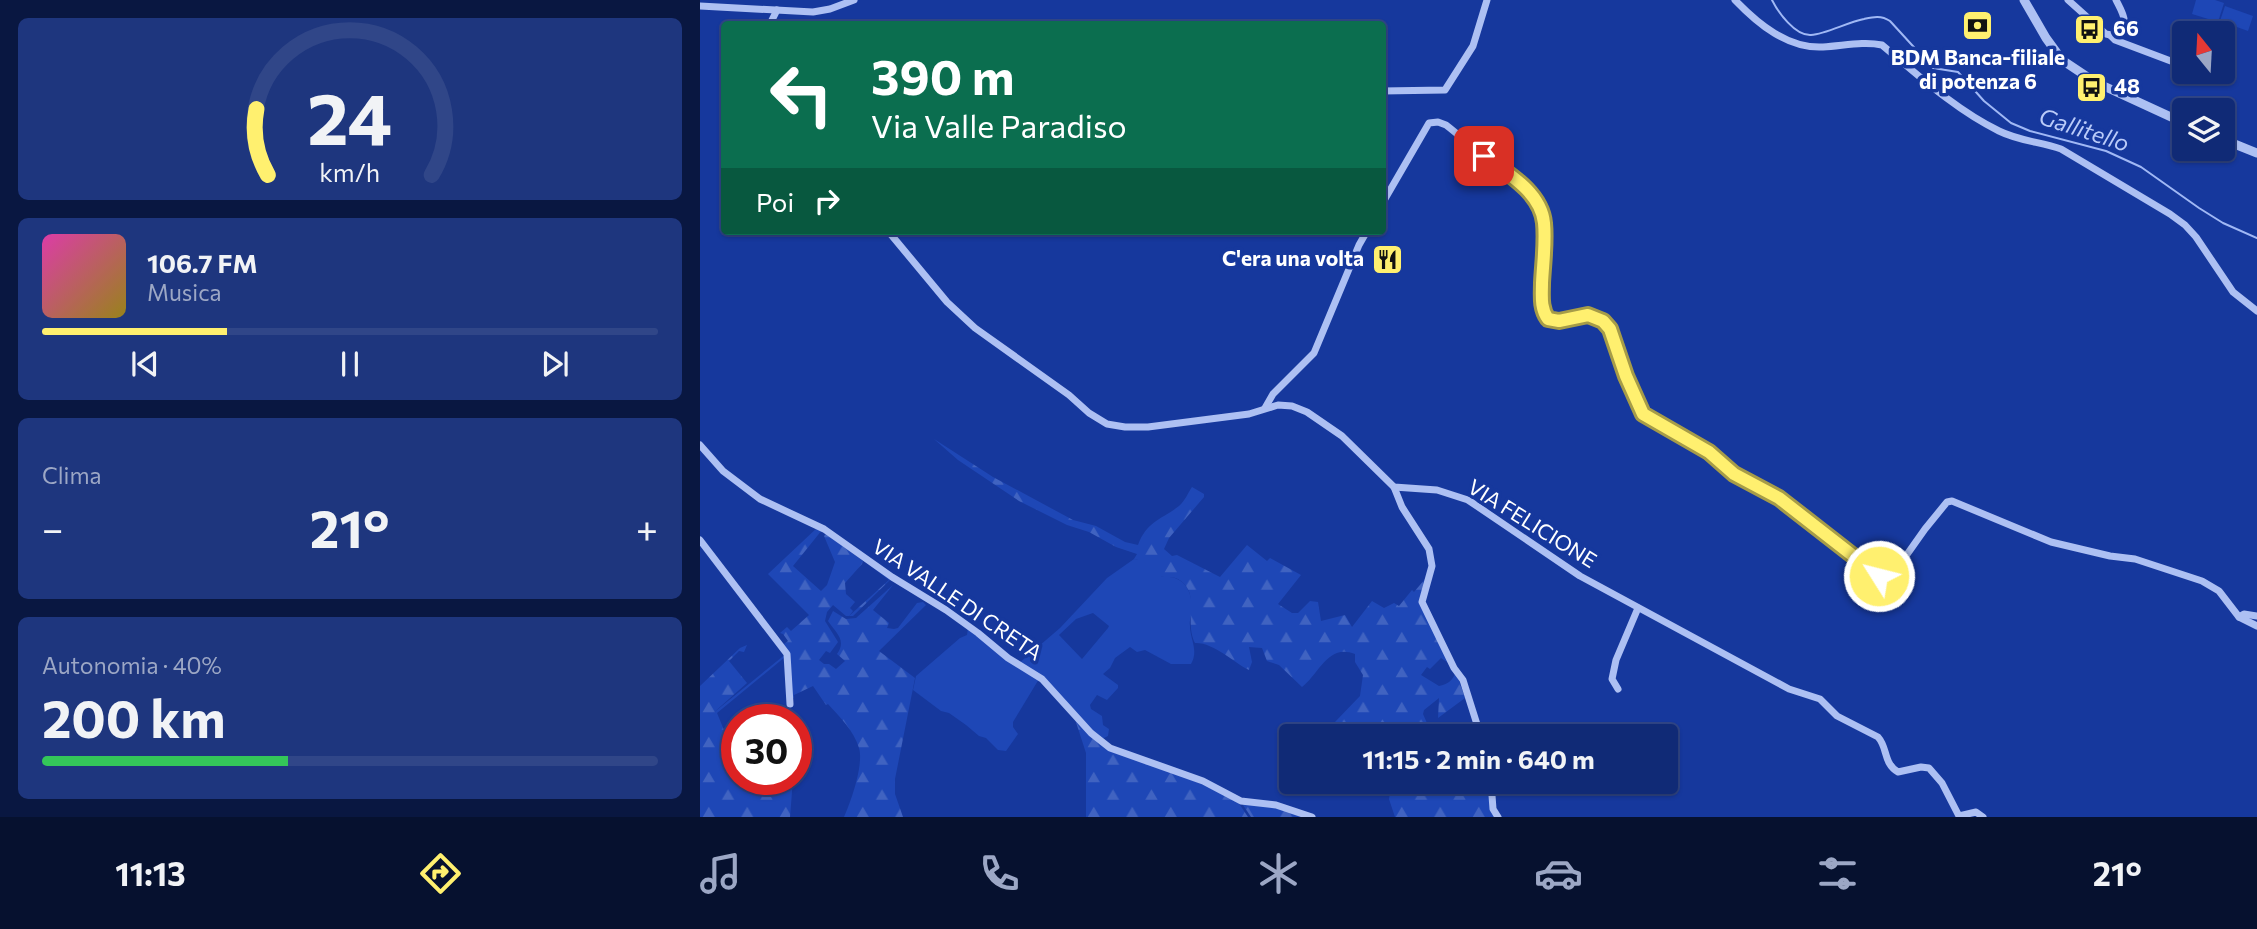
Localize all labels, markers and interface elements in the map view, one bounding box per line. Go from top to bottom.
bank icon: BDM Banca-filiale di potenza 6 [1961,9,1995,43]
bus stop icon: 66 [2073,12,2107,46]
place label: 66 [2113,15,2139,40]
north arrow [2172,21,2235,84]
map controls [2172,21,2235,161]
place label: BDM Banca-filiale di potenza 6 [1891,44,2065,93]
text: 390 m [871,45,1014,105]
icon: left [756,49,847,140]
bus stop icon: 48 [2074,70,2108,104]
text: 24 [307,71,393,160]
place label: 48 [2114,73,2140,98]
button: layers [2172,98,2235,161]
water label: Gallitello [2036,101,2133,157]
text: Via Valle Paradiso [871,105,1127,145]
pin [1454,126,1514,186]
icon: arrive [1465,137,1503,175]
text: km/h [320,157,380,187]
icon: right [808,182,846,220]
text: Poi [756,186,794,217]
restaurant icon: C'era una volta [1370,242,1404,276]
place label: C'era una volta [1222,245,1364,270]
text: 106.7 FM [147,247,258,278]
text: Musica [147,278,222,306]
icon: previous [126,345,164,383]
icon: pause [331,345,369,383]
icon: next [536,345,574,383]
text: Clima [42,461,102,489]
street label: VIA FELICIONE [1464,473,1602,572]
text: 21° [310,495,389,559]
text: − [42,504,64,551]
text: + [636,504,658,551]
street label: VIA VALLE DI CRETA [868,533,1047,665]
position arrow [1842,539,1916,613]
text: Autonomia · 40% [42,651,222,679]
text: 200 km [42,685,226,749]
speed limit sign: 30 [721,704,812,795]
text: 11:15 · 2 min · 640 m [1362,743,1595,774]
icon: directions [416,849,465,898]
icon: music [696,849,745,898]
icon: phone [975,849,1024,898]
icon: climate [1254,849,1303,898]
icon: car [1534,849,1583,898]
icon: filters [1813,849,1862,898]
text: 11:13 [115,853,186,893]
text: 21° [2093,853,2142,893]

